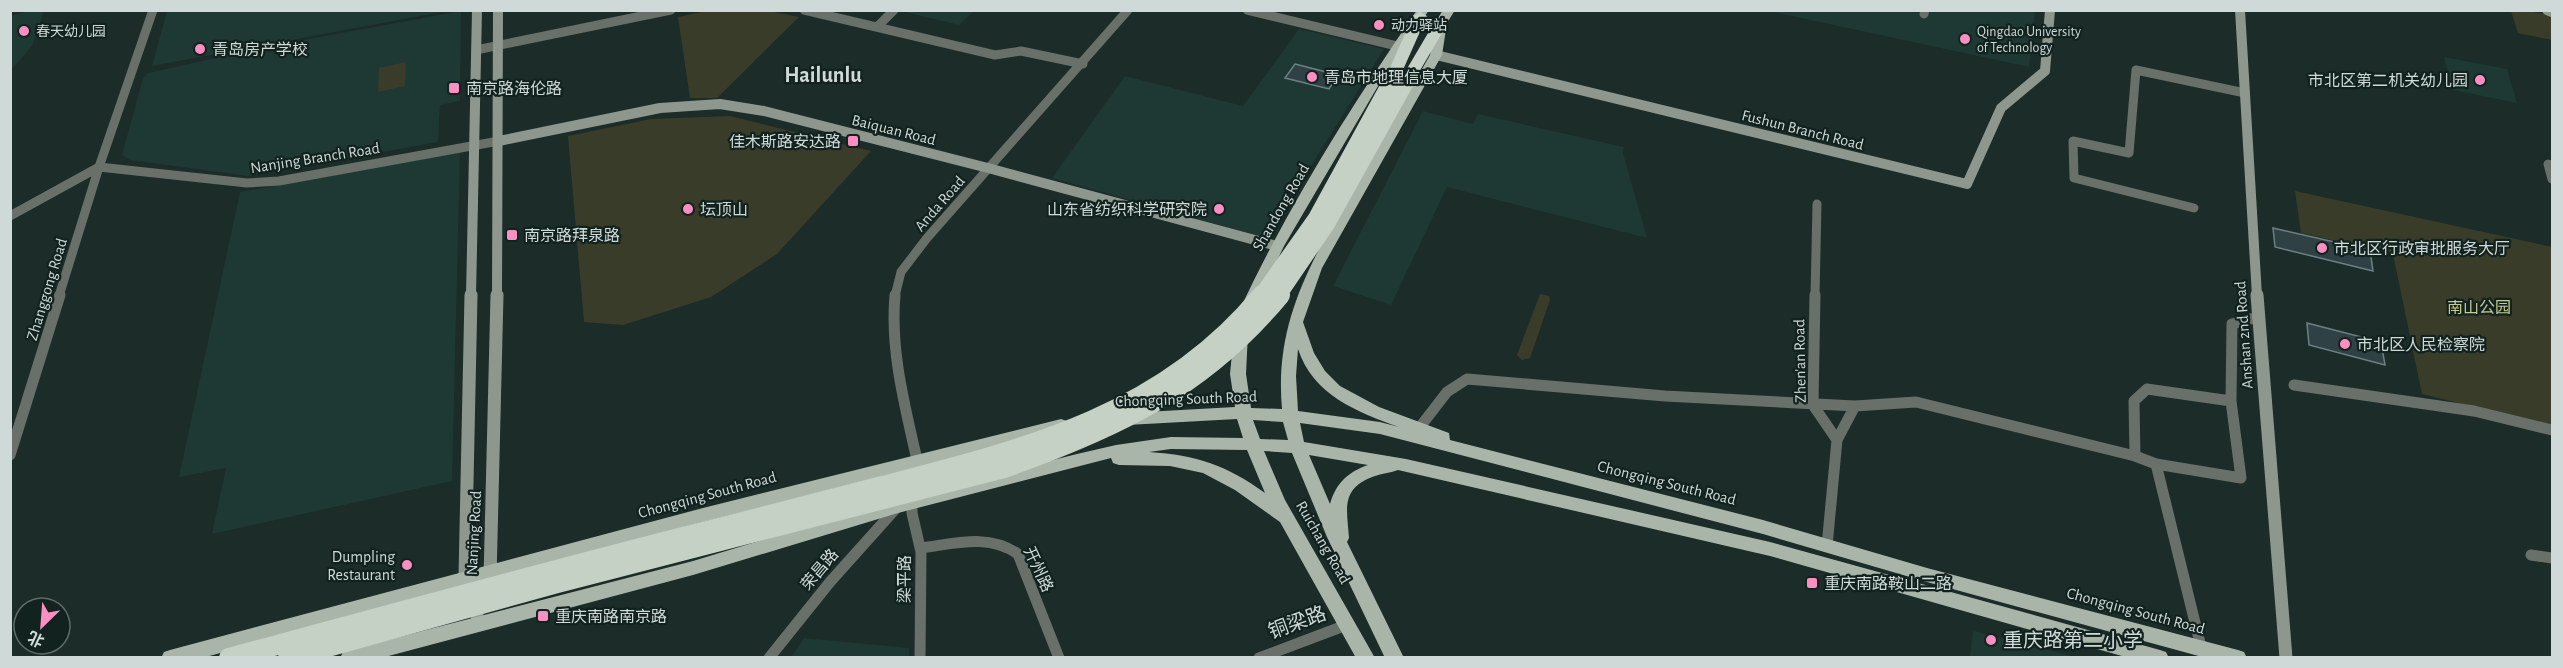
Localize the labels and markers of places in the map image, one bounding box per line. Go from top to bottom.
marker: 动力驿站 [1372,18,1386,32]
place label: 动力驿站 [1391,18,1447,33]
marker: 春天幼儿园 [17,24,31,38]
place label: 春天幼儿园 [36,24,106,39]
place label: Qingdao University of Technology [1977,25,2081,55]
marker: Qingdao University of Technology [1958,32,1972,46]
place label: 青岛房产学校 [212,41,308,58]
marker: 青岛房产学校 [193,42,207,56]
place label: 青岛市地理信息大厦 [1324,69,1468,86]
marker: 青岛市地理信息大厦 [1305,70,1319,84]
place label: 市北区第二机关幼儿园 [2308,72,2468,89]
marker: 市北区第二机关幼儿园 [2473,73,2487,87]
place label: 南京路海伦路 [466,80,562,97]
marker: 南京路海伦路 [447,81,461,95]
place label: 佳木斯路安达路 [729,133,841,150]
marker: 佳木斯路安达路 [846,134,860,148]
place label: 山东省纺织科学研究院 [1047,201,1207,218]
marker: 坛顶山 [681,202,695,216]
place label: 坛顶山 [700,202,748,218]
marker: 山东省纺织科学研究院 [1212,202,1226,216]
place label: 南京路拜泉路 [524,227,620,244]
marker: 南京路拜泉路 [505,228,519,242]
place label: 市北区行政审批服务大厅 [2334,240,2510,257]
marker: 市北区行政审批服务大厅 [2315,241,2329,255]
place label: 市北区人民检察院 [2357,336,2485,353]
marker: 市北区人民检察院 [2338,337,2352,351]
place label: Dumpling Restaurant [327,549,395,583]
marker: Dumpling Restaurant [400,558,414,572]
place label: 重庆南路鞍山二路 [1824,575,1952,592]
marker: 重庆南路鞍山二路 [1805,576,1819,590]
place label: 重庆南路南京路 [555,608,667,625]
marker: 重庆南路南京路 [536,609,550,623]
place label: 重庆路第二小学 [2003,630,2143,651]
marker: 重庆路第二小学 [1984,633,1998,647]

